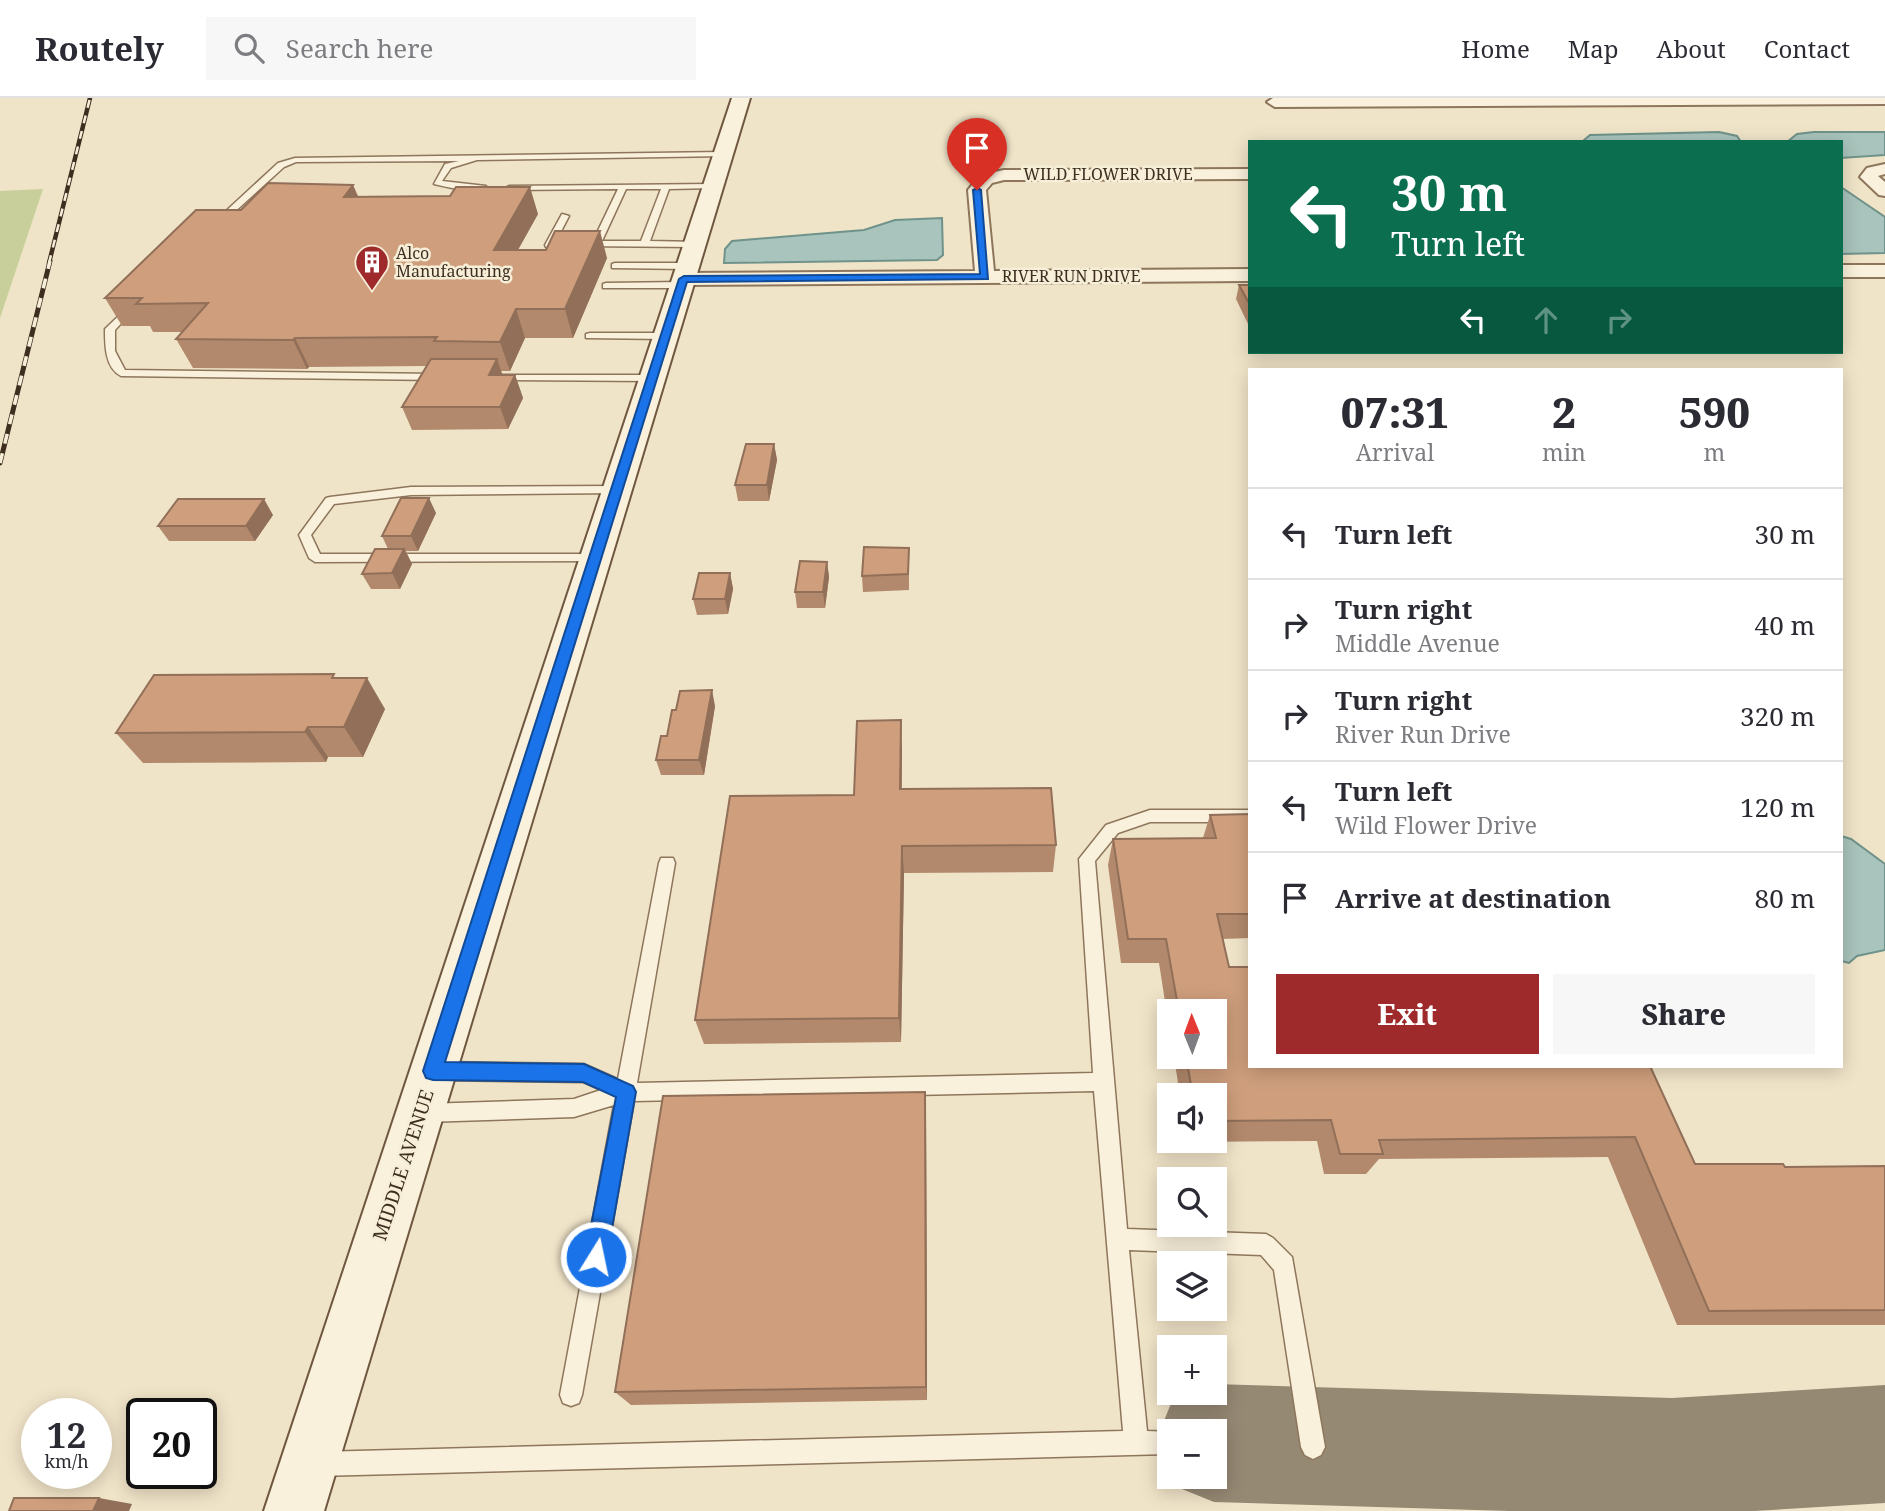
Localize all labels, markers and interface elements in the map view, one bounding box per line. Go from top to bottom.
search box [206,17,696,80]
text: Routely [35,26,164,71]
icon: search [230,29,268,67]
text: Search here [286,30,433,66]
text: Home [1461,32,1530,65]
text: Map [1568,32,1619,65]
text: About [1657,32,1726,65]
text: Contact [1764,32,1850,65]
pin [947,118,1007,190]
icon: arrive [958,129,996,167]
text: 30 m [1391,159,1507,225]
street label: WILD FLOWER DRIVE [1023,163,1193,185]
icon: left [1276,168,1367,259]
text: Turn left [1391,222,1525,265]
place label: Alco Manufacturing [396,242,511,282]
building icon: Alco Manufacturing [353,243,391,292]
street label: RIVER RUN DRIVE [1002,265,1140,287]
icon: left [1454,301,1492,339]
icon: ahead [1527,301,1565,339]
icon: right [1600,301,1638,339]
text: 07:31 [1341,383,1449,440]
text: 2 [1552,383,1576,440]
text: 590 [1679,383,1750,440]
text: Arrival [1356,436,1434,468]
text: min [1542,436,1586,468]
text: m [1704,436,1725,468]
icon: left [1276,515,1314,553]
text: Turn left [1335,516,1452,552]
text: 30 m [1755,516,1815,552]
text: Turn right [1335,591,1472,627]
icon: right [1276,606,1314,644]
text: 40 m [1755,607,1815,643]
text: Middle Avenue [1335,627,1500,659]
text: Turn right [1335,682,1472,718]
icon: right [1276,697,1314,735]
text: 320 m [1740,698,1815,734]
text: River Run Drive [1335,718,1511,750]
text: Turn left [1335,773,1452,809]
icon: left [1276,788,1314,826]
text: 120 m [1740,789,1815,825]
text: Wild Flower Drive [1335,809,1537,841]
icon: arrive [1276,879,1314,917]
text: Arrive at destination [1335,880,1611,916]
text: 80 m [1755,880,1815,916]
button: Exit [1276,974,1539,1054]
button: Share [1553,974,1815,1054]
north arrow [1157,999,1227,1069]
map controls [1157,999,1227,1489]
button: sound [1157,1083,1227,1153]
street label: MIDDLE AVENUE [366,1086,440,1244]
button: search [1157,1167,1227,1237]
position arrow [559,1220,633,1294]
button: layers [1157,1251,1227,1321]
button: + [1157,1335,1227,1405]
speed limit sign: 20 [126,1398,217,1489]
text: 12 [47,1411,86,1458]
button: − [1157,1419,1227,1489]
text: km/h [44,1449,89,1473]

